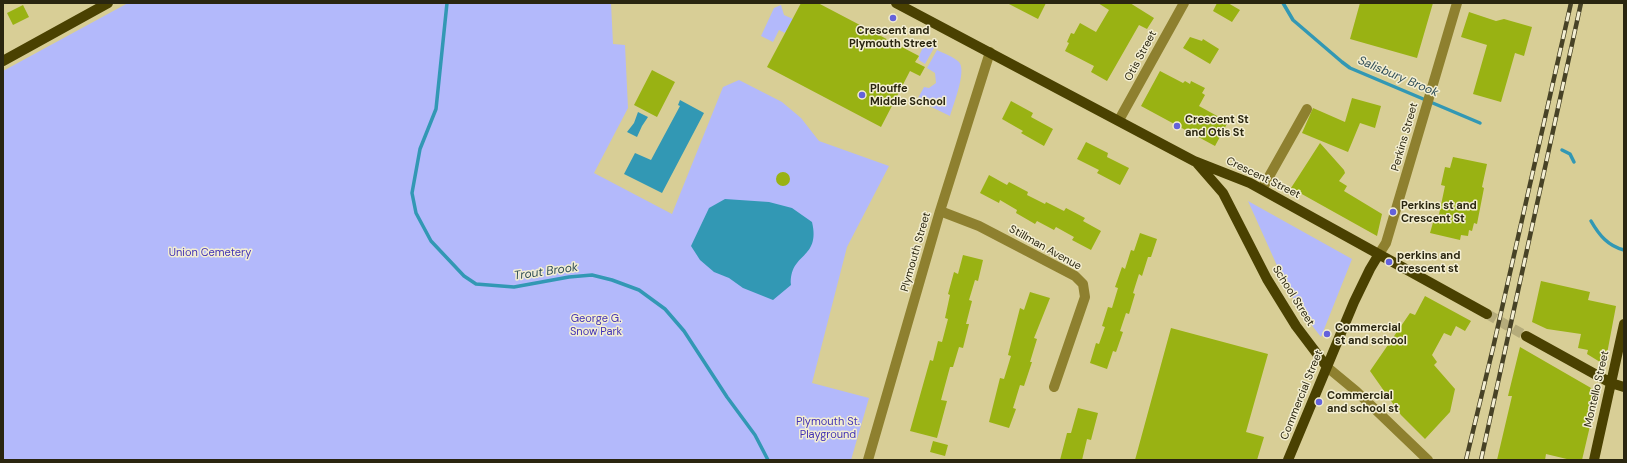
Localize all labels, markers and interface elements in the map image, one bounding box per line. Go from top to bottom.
marker: Crescent and Plymouth Street [888,13,898,23]
place label: Crescent and Plymouth Street [849,24,937,50]
street label: Otis Street [1122,29,1160,83]
water label: Salisbury Brook [1356,54,1440,100]
place label: Plouffe Middle School [870,82,946,108]
marker: Plouffe Middle School [857,90,867,100]
street label: Perkins Street [1389,101,1421,173]
place label: Crescent St and Otis St [1185,113,1249,139]
marker: Crescent St and Otis St [1172,121,1182,131]
street label: Crescent Street [1224,154,1302,202]
place label: Perkins st and Crescent St [1401,199,1477,225]
marker: Perkins st and Crescent St [1388,207,1398,217]
street label: Plymouth Street [898,211,934,293]
street label: Stillman Avenue [1007,223,1083,273]
park label: Union Cemetery [169,246,251,260]
place label: perkins and crescent st [1397,249,1460,275]
marker: perkins and crescent st [1384,257,1394,267]
water label: Trout Brook [513,260,579,284]
street label: School Street [1269,263,1317,329]
park label: George G. Snow Park [570,312,622,338]
place label: Commercial st and school [1335,321,1407,347]
marker: Commercial st and school [1322,329,1332,339]
street label: Commercial Street [1278,348,1326,442]
street label: Montello Street [1582,350,1612,428]
place label: Commercial and school st [1327,389,1399,415]
marker: Commercial and school st [1314,397,1324,407]
park label: Plymouth St. Playground [796,415,860,441]

